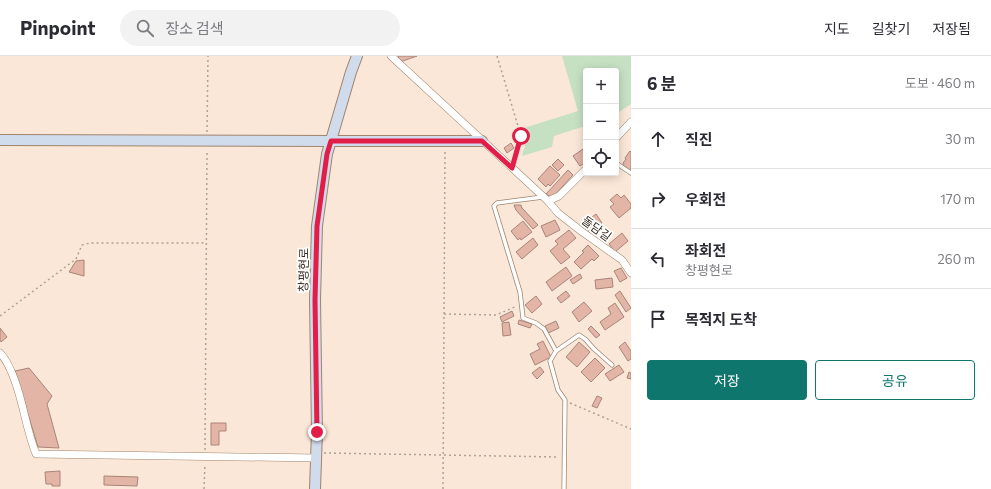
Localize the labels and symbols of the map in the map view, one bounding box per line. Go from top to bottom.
route start [512,127,530,145]
street label: 돌담길 [579,213,615,243]
street label: 창평현로 [296,248,310,292]
route end [308,423,326,441]

